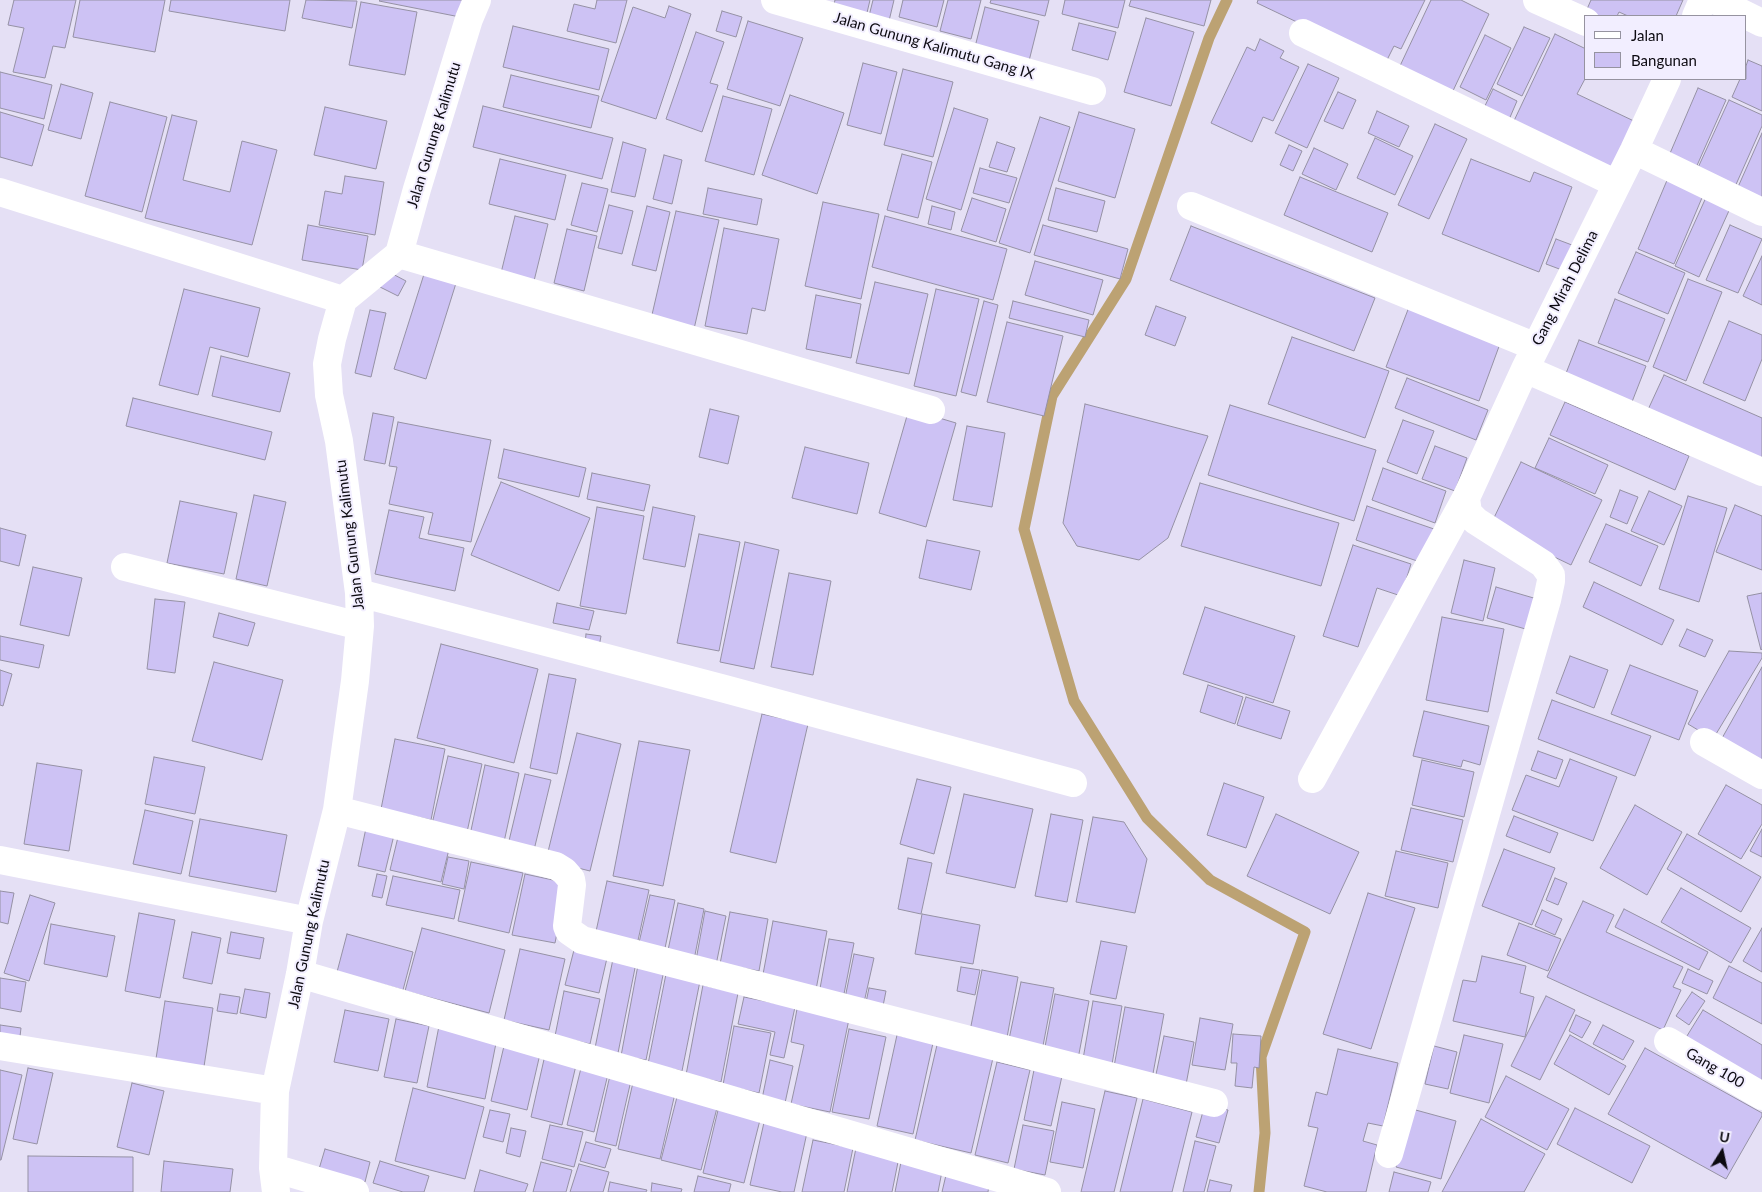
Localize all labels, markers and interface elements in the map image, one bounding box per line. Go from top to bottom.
street label: Jalan Gunung Kalimutu Gang IX [832,9,1036,83]
legend [1584,15,1747,80]
text: Jalan [1631,26,1664,44]
text: Bangunan [1631,51,1697,69]
street label: Jalan Gunung Kalimutu [403,60,465,210]
street label: Gang Mirah Delima [1528,227,1602,349]
street label: Jalan Gunung Kalimutu [332,459,368,611]
street label: Jalan Gunung Kalimutu [284,858,334,1010]
street label: Gang 100 [1683,1044,1747,1092]
north arrow [1697,1127,1747,1177]
text: U [1718,1127,1731,1146]

